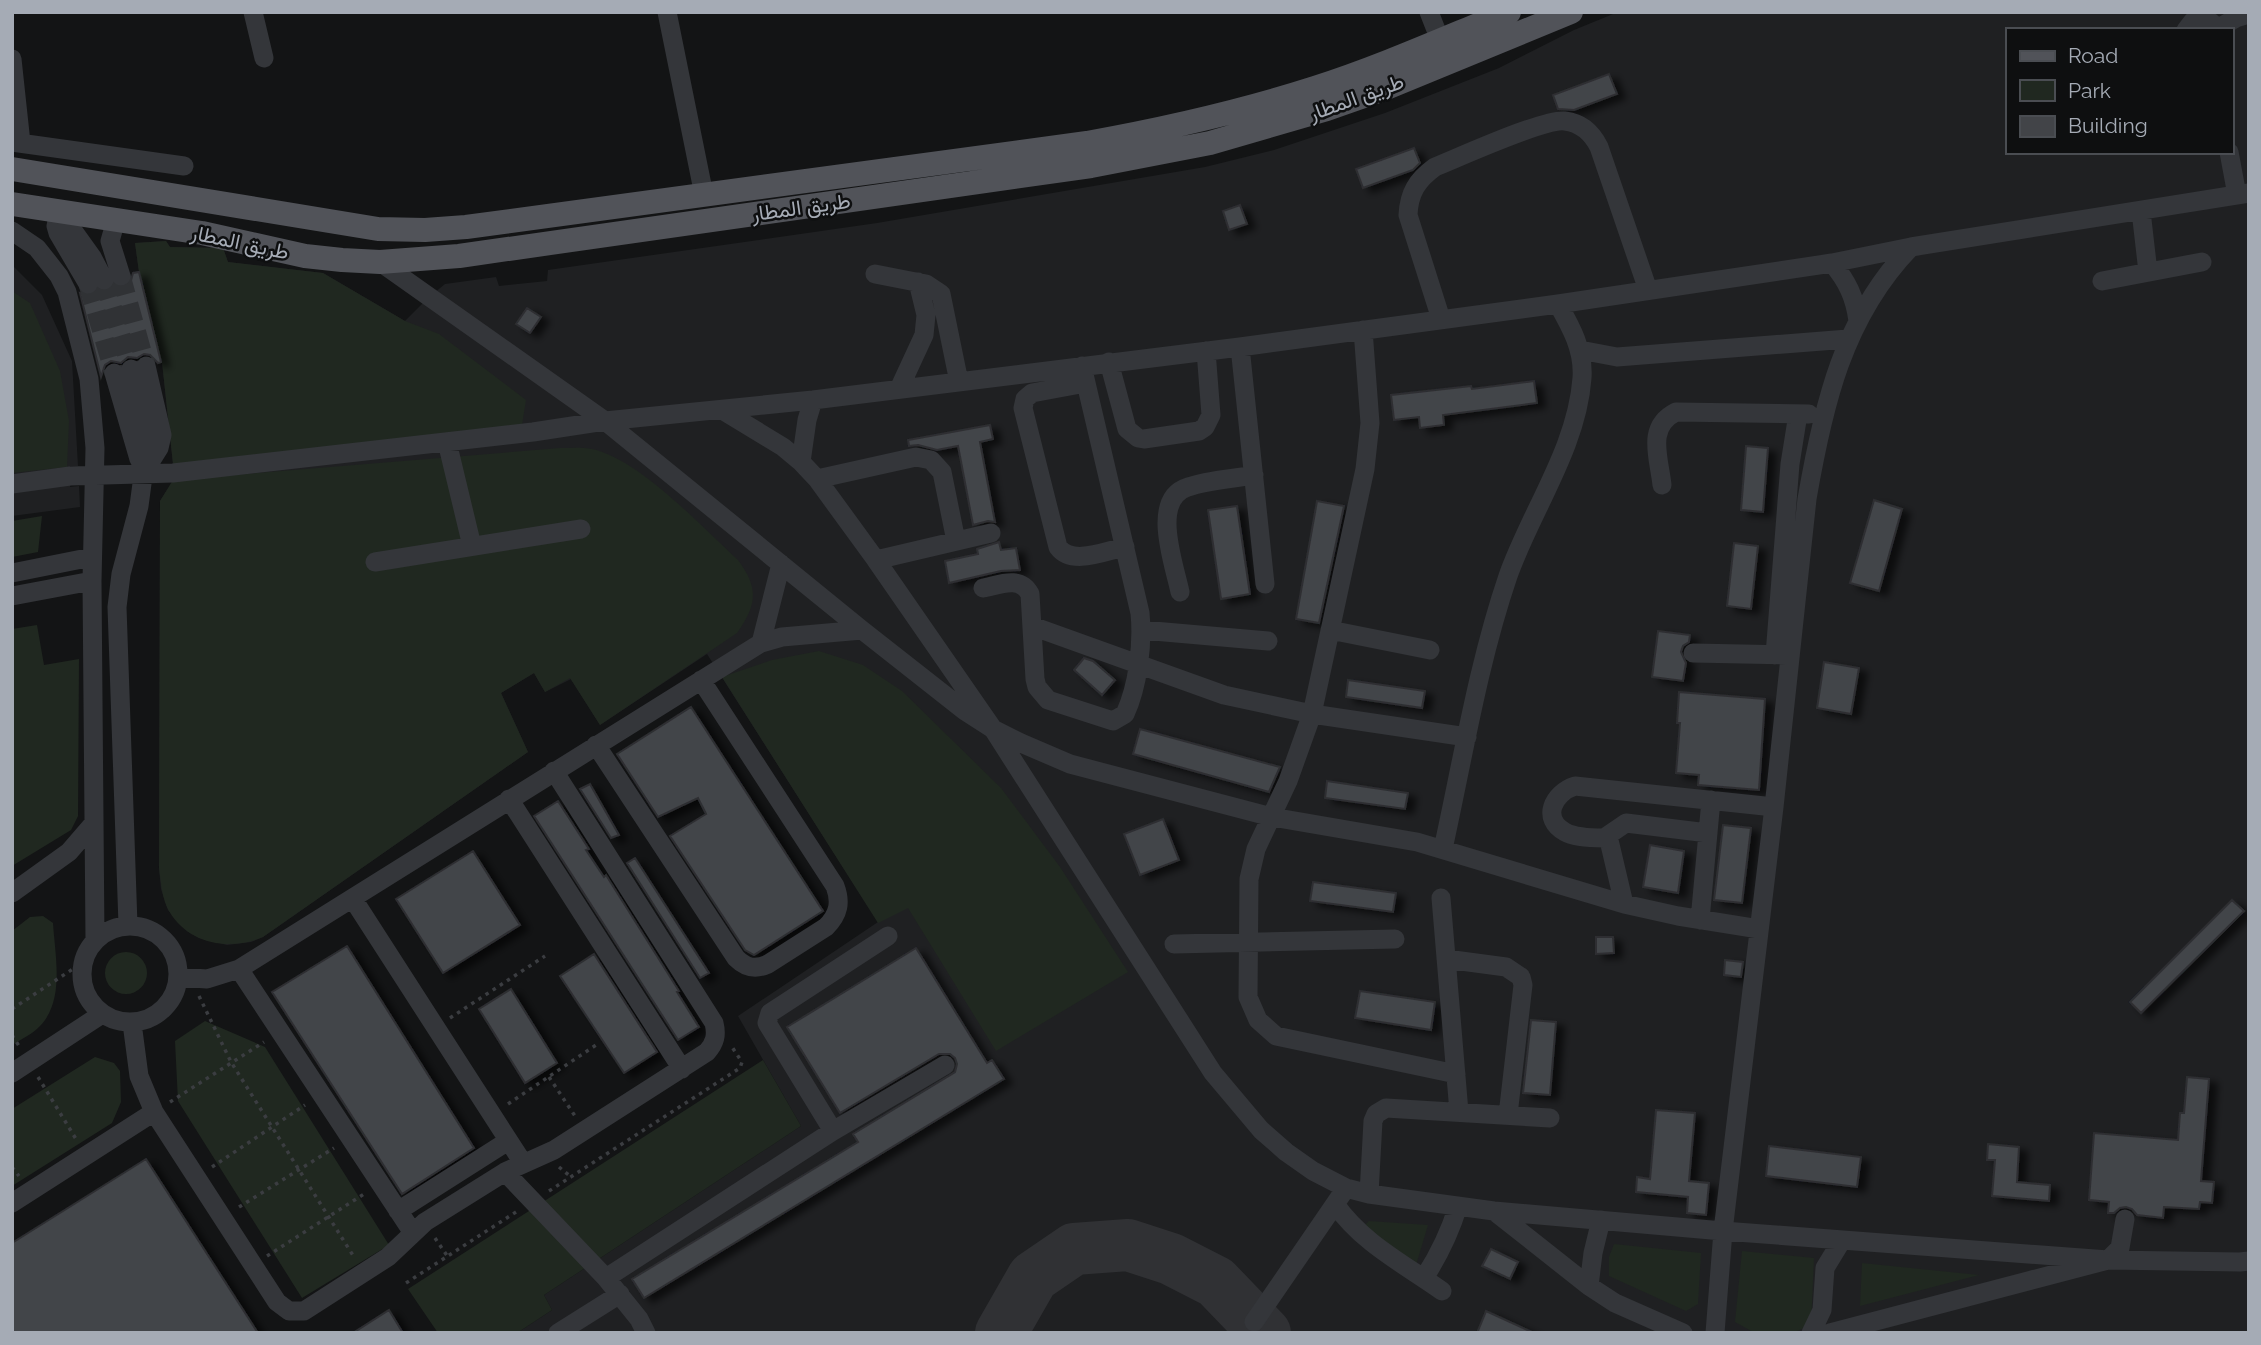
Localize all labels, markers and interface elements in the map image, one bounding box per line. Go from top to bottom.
legend [2006,28,2233,154]
text: Road [2068,43,2118,68]
street label: طريق المطار [1304,68,1407,127]
text: Park [2068,78,2111,103]
text: Building [2068,113,2148,138]
street label: طريق المطار [749,188,852,227]
street label: طريق المطار [187,219,291,266]

